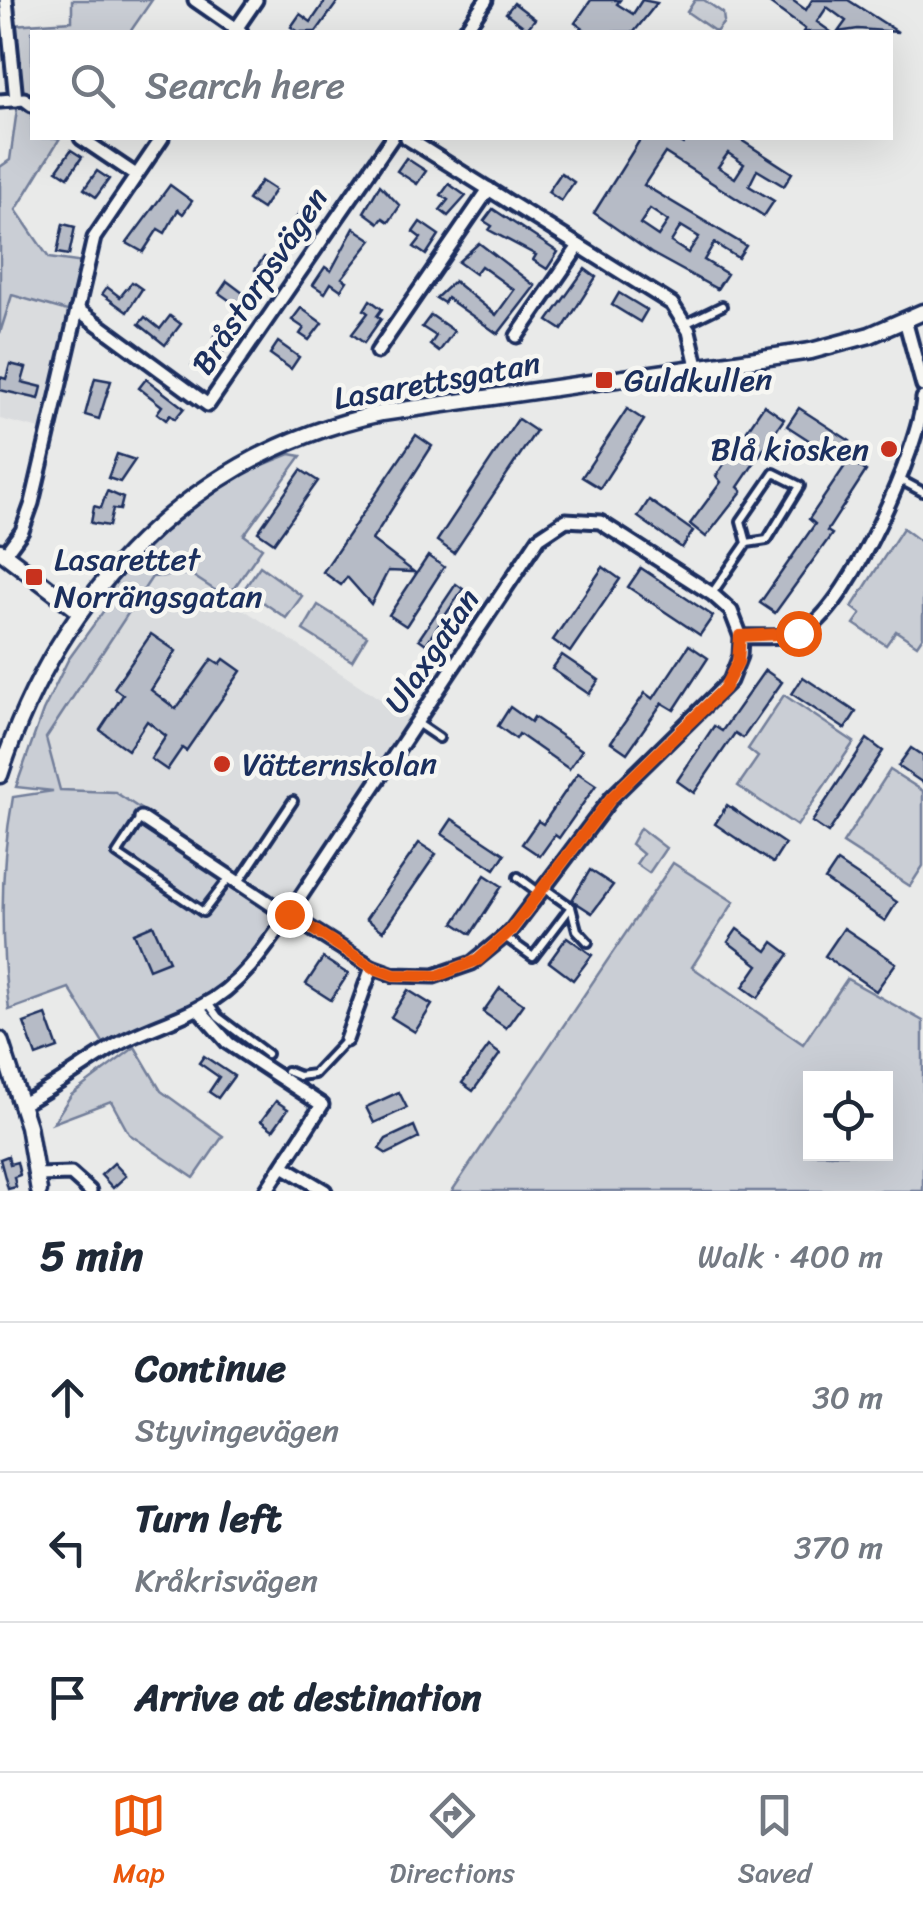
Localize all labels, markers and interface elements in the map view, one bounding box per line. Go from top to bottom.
search box [30,30,893,140]
text: Search here [145,52,345,119]
icon: search [65,58,120,113]
street label: Bråstorpsvägen [176,175,344,387]
street label: Lasarettsgatan [329,335,545,427]
place label: Guldkullen [624,352,772,409]
marker: Guldkullen [593,369,615,391]
place label: Blå kiosken [710,421,869,478]
marker: Blå kiosken [878,438,900,460]
place label: Lasarettet Norrängsgatan [54,531,263,625]
marker: Lasarettet Norrängsgatan [23,566,45,588]
street label: Ulaxgatan [369,576,495,726]
route start [776,611,822,657]
place label: Vätternskolan [242,736,437,793]
marker: Vätternskolan [211,753,233,775]
route end [267,892,313,938]
map controls [803,1071,893,1161]
button: locate [803,1071,893,1161]
text: 5 min [40,1219,143,1293]
text: Walk · 400 m [698,1228,883,1285]
text: Continue [135,1335,286,1402]
text: 30 m [812,1369,883,1426]
icon: ahead [40,1370,95,1425]
text: Styvingevägen [135,1402,339,1459]
text: Turn left [135,1485,281,1552]
text: 370 m [794,1519,883,1576]
icon: left [40,1520,95,1575]
text: Kråkrisvägen [135,1552,318,1609]
text: Arrive at destination [135,1664,482,1731]
icon: arrive [40,1670,95,1725]
tab: Map [111,1788,166,1897]
tab: Directions [389,1788,515,1897]
tab: Saved [738,1788,812,1897]

